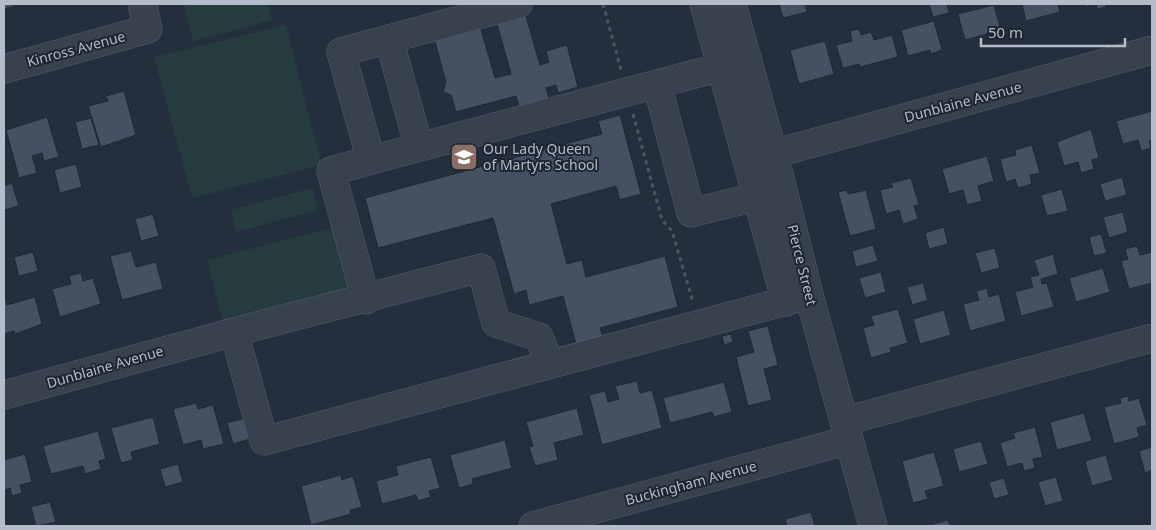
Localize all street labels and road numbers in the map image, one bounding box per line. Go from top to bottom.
street label: Kinross Avenue [25,26,127,71]
street label: Dunblaine Avenue [902,77,1024,126]
street label: Pierce Street [783,222,822,307]
street label: Dunblaine Avenue [44,341,166,392]
street label: Buckingham Avenue [623,456,759,509]

